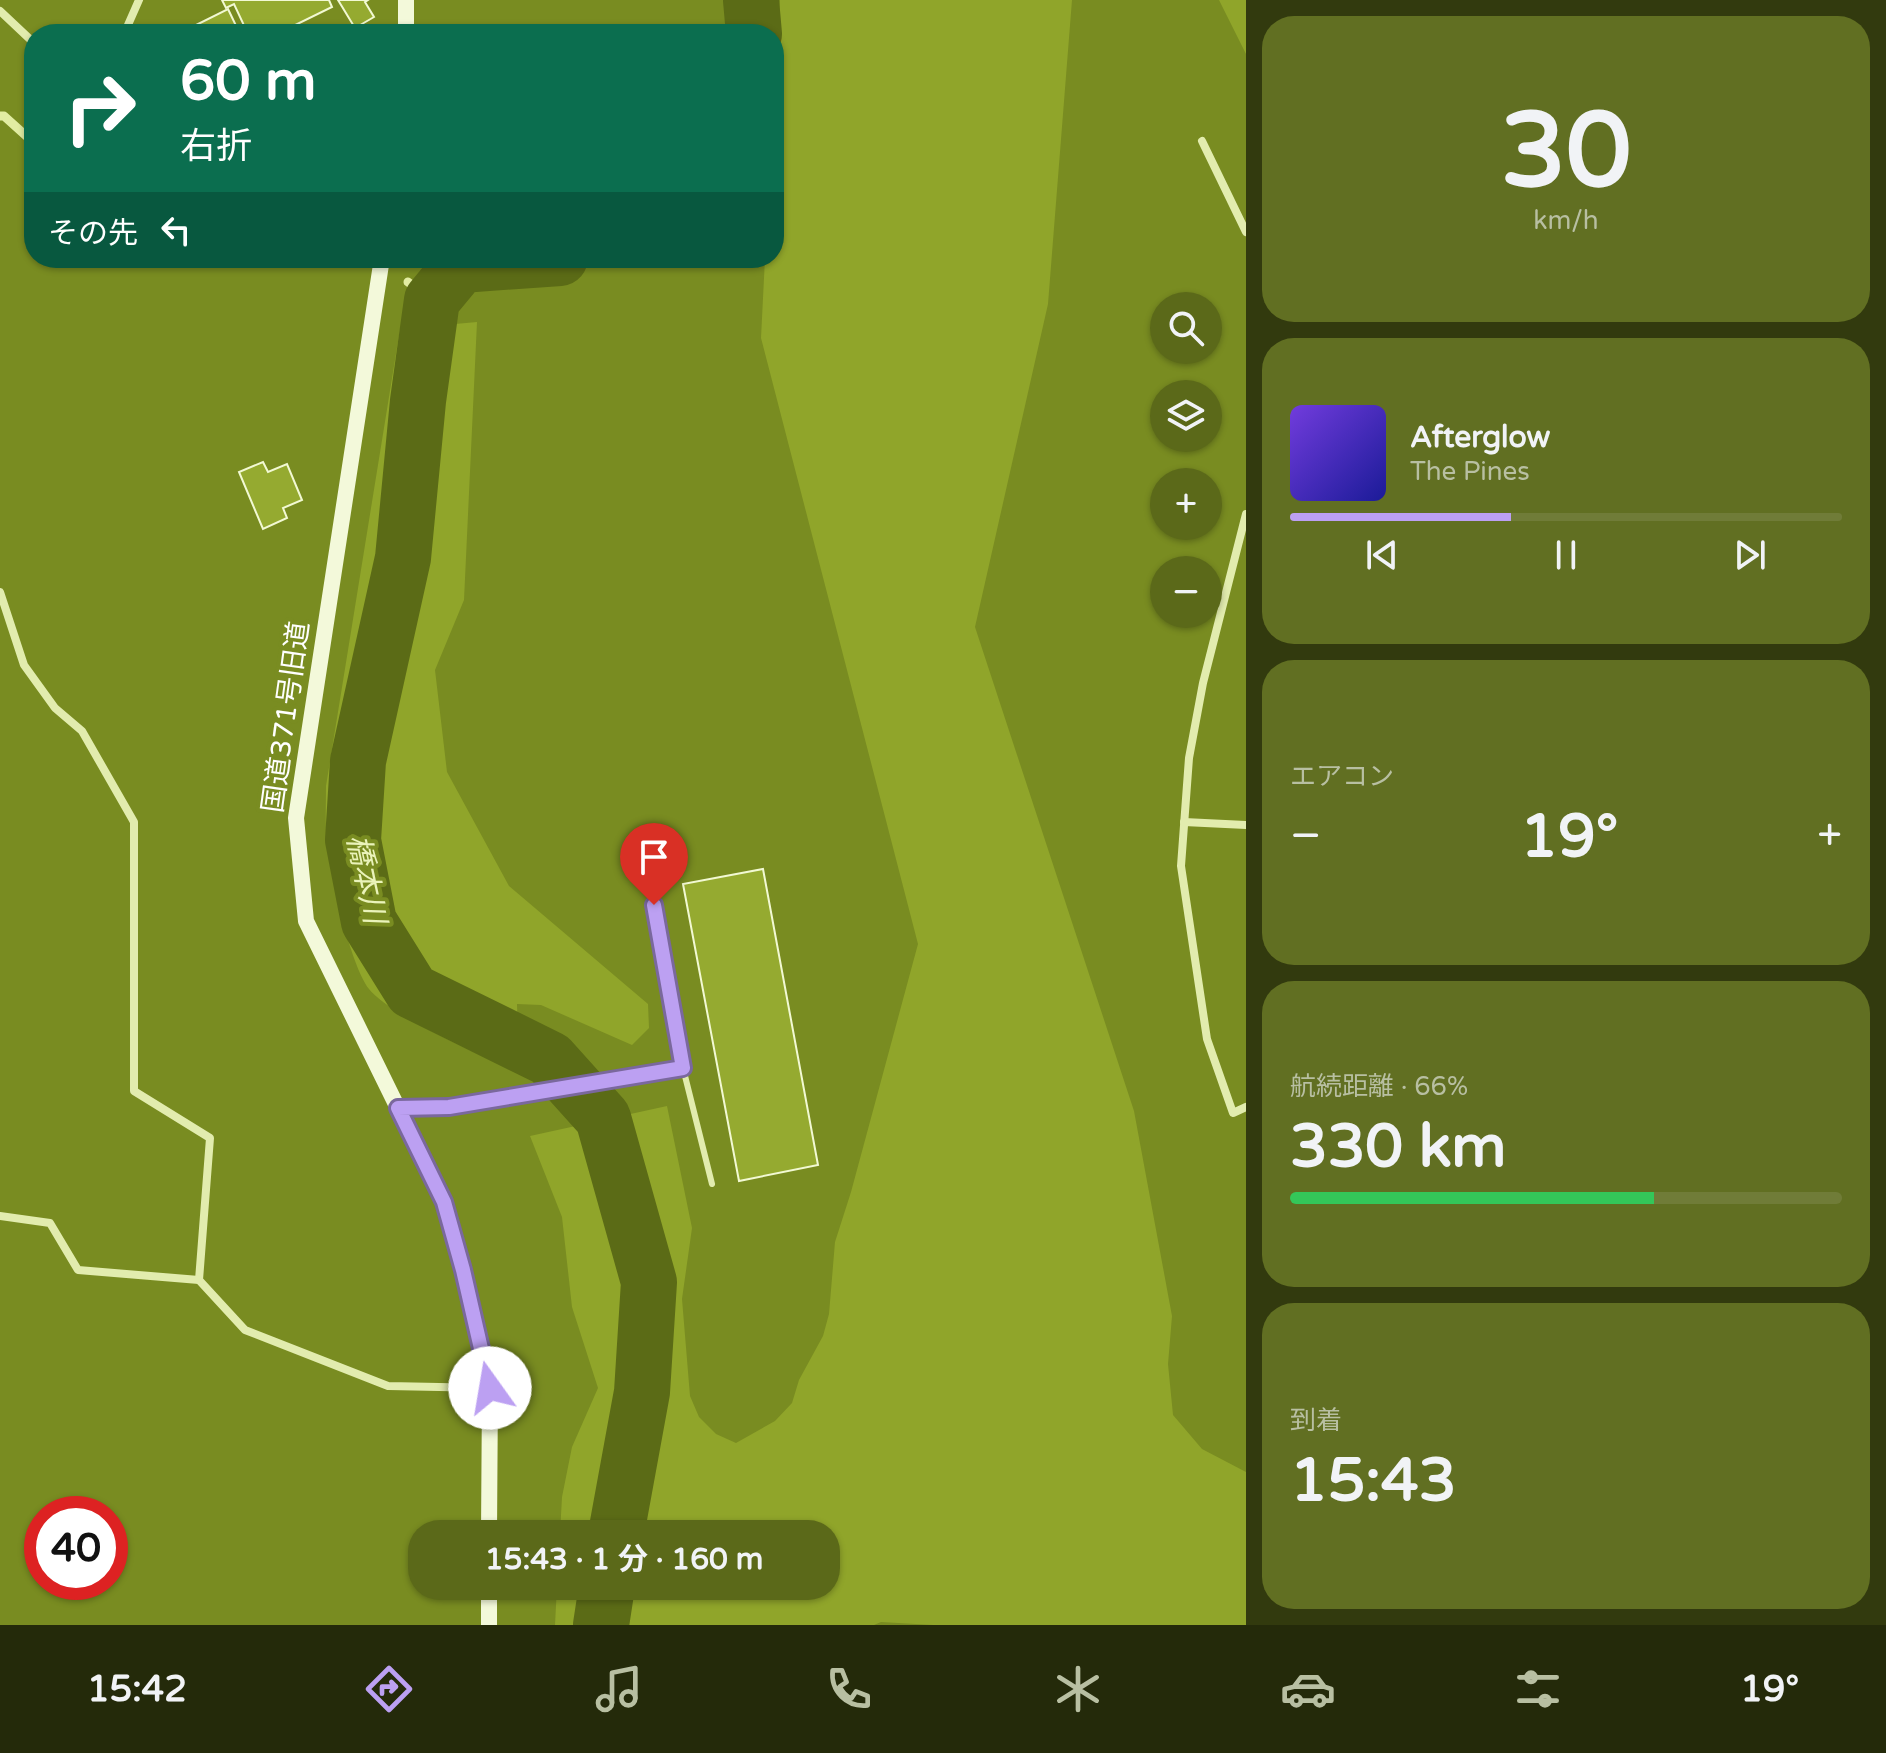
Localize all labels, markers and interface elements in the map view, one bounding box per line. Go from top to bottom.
text: 60 m [180,48,316,115]
icon: right [48,56,152,160]
text: 30 [1501,90,1631,215]
text: 右折 [180,125,252,168]
text: km/h [1533,205,1599,236]
icon: left [154,208,198,252]
text: その先 [48,215,138,252]
map controls [1150,292,1222,628]
button: search [1150,292,1222,364]
button: layers [1150,380,1222,452]
text: Afterglow [1410,419,1550,456]
text: The Pines [1410,456,1530,487]
button: + [1150,468,1222,540]
icon: previous [1360,533,1404,577]
icon: pause [1544,533,1588,577]
icon: next [1728,533,1772,577]
button: − [1150,556,1222,628]
street label: 国道371号旧道 [256,619,316,815]
text: エアコン [1290,761,1394,792]
text: 19° [1520,801,1618,873]
text: − [1290,810,1321,863]
text: + [1817,810,1842,863]
pin [620,823,688,905]
water label: 橋本川 [339,831,394,930]
icon: arrive [632,835,676,879]
text: 航続距離 · 66% [1290,1071,1468,1102]
text: 330 km [1290,1111,1506,1183]
position arrow [448,1346,532,1430]
text: 到着 [1290,1405,1342,1436]
text: 15:43 [1290,1445,1456,1517]
speed limit sign: 40 [24,1496,128,1600]
text: 15:43 · 1 分 · 160 m [485,1541,763,1578]
icon: directions [361,1661,417,1717]
icon: music [591,1661,647,1717]
icon: phone [821,1661,877,1717]
icon: climate [1050,1661,1106,1717]
icon: car [1280,1661,1336,1717]
icon: filters [1510,1661,1566,1717]
text: 15:42 [87,1668,187,1711]
text: 19° [1740,1668,1799,1711]

